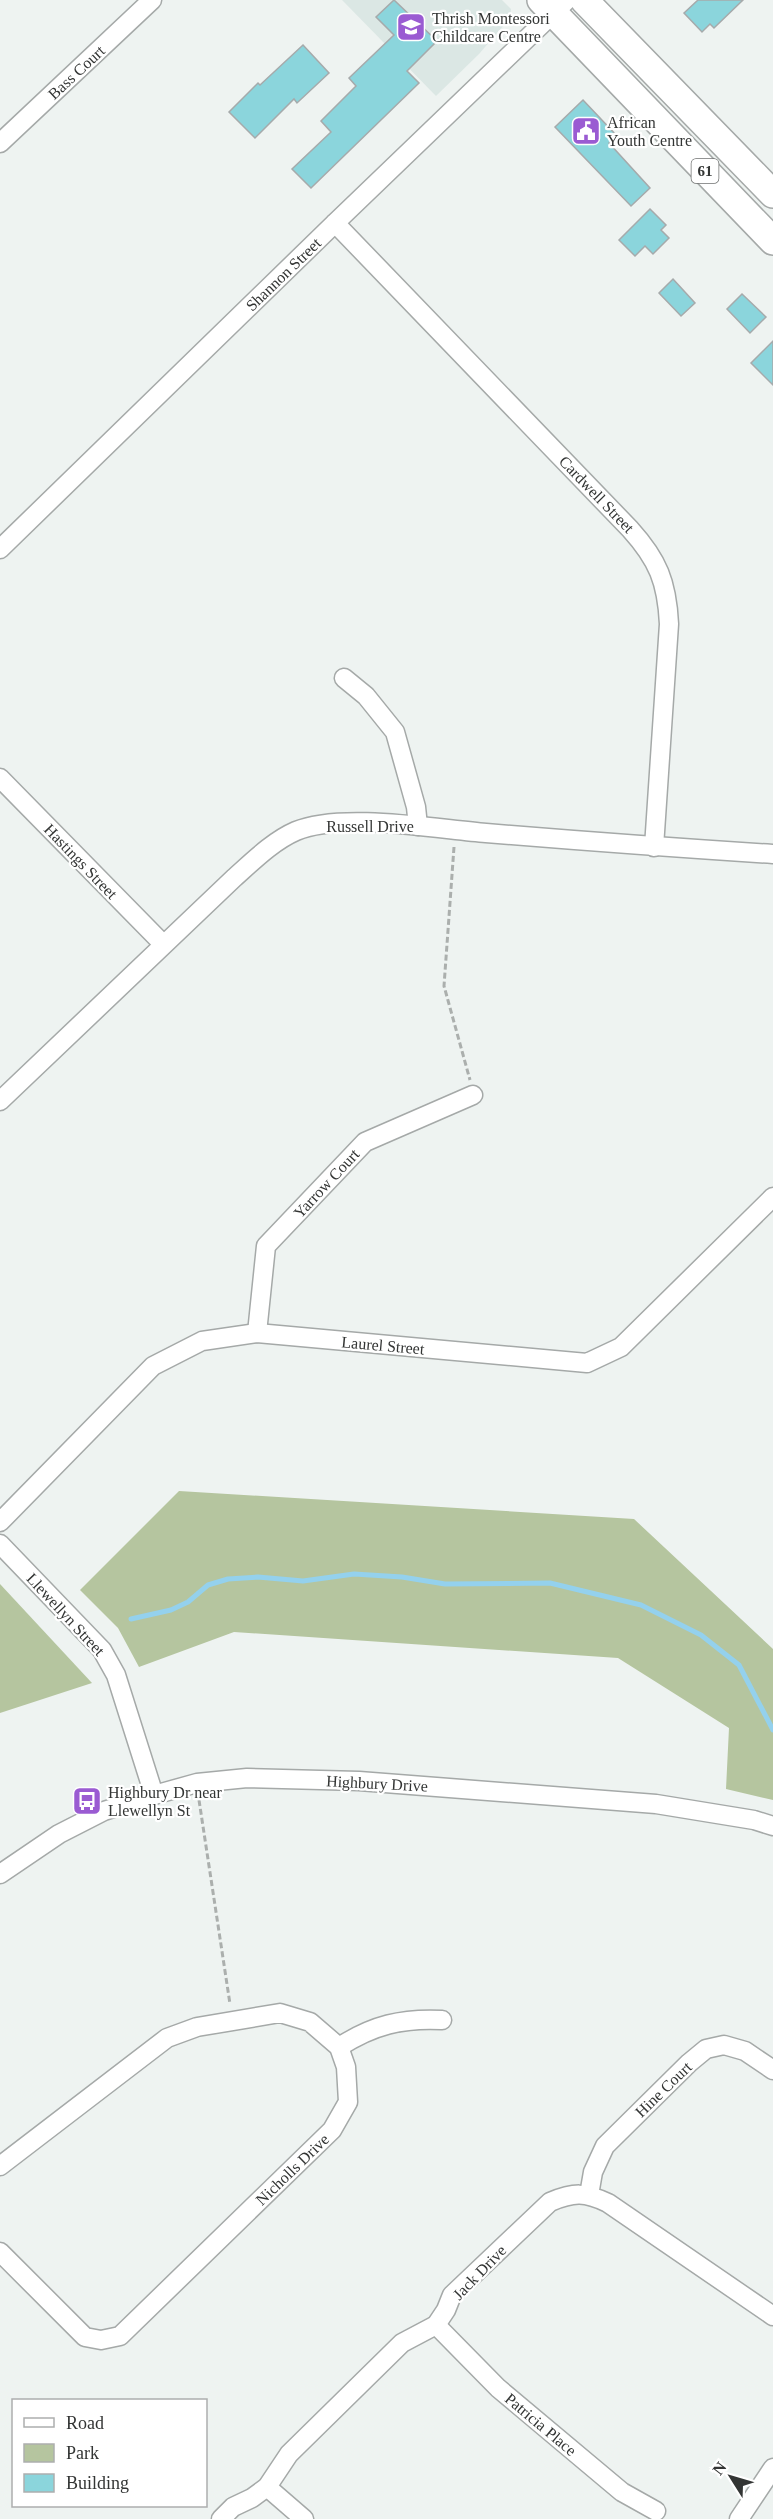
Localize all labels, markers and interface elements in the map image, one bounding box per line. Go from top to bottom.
place label: Thrish Montessori Childcare Centre [432,10,550,45]
school or university icon: Thrish Montessori Childcare Centre [395,11,427,43]
street label: Bass Court [45,42,108,103]
place label: African Youth Centre [607,114,692,149]
public building icon: African Youth Centre [570,115,602,147]
road number: 61 [692,159,718,183]
street label: Shannon Street [242,234,325,314]
street label: Cardwell Street [556,452,638,537]
street label: Russell Drive [326,818,414,835]
street label: Hastings Street [40,820,121,903]
street label: Yarrow Court [290,1145,363,1221]
street label: Laurel Street [341,1333,426,1358]
street label: Llewellyn Street [22,1570,108,1660]
street label: Highbury Drive [326,1772,428,1796]
place label: Highbury Dr near Llewellyn St [108,1784,222,1820]
bus stop icon: Highbury Dr near Llewellyn St [71,1785,103,1817]
street label: Hine Court [632,2058,695,2120]
street label: Nicholls Drive [252,2130,332,2208]
street label: Jack Drive [449,2242,509,2303]
street label: Patricia Place [502,2390,580,2459]
legend [12,2399,207,2507]
text: Road [66,2413,104,2433]
text: Park [66,2443,99,2463]
north arrow [701,2447,761,2507]
text: N [709,2458,730,2478]
text: Building [66,2473,129,2493]

